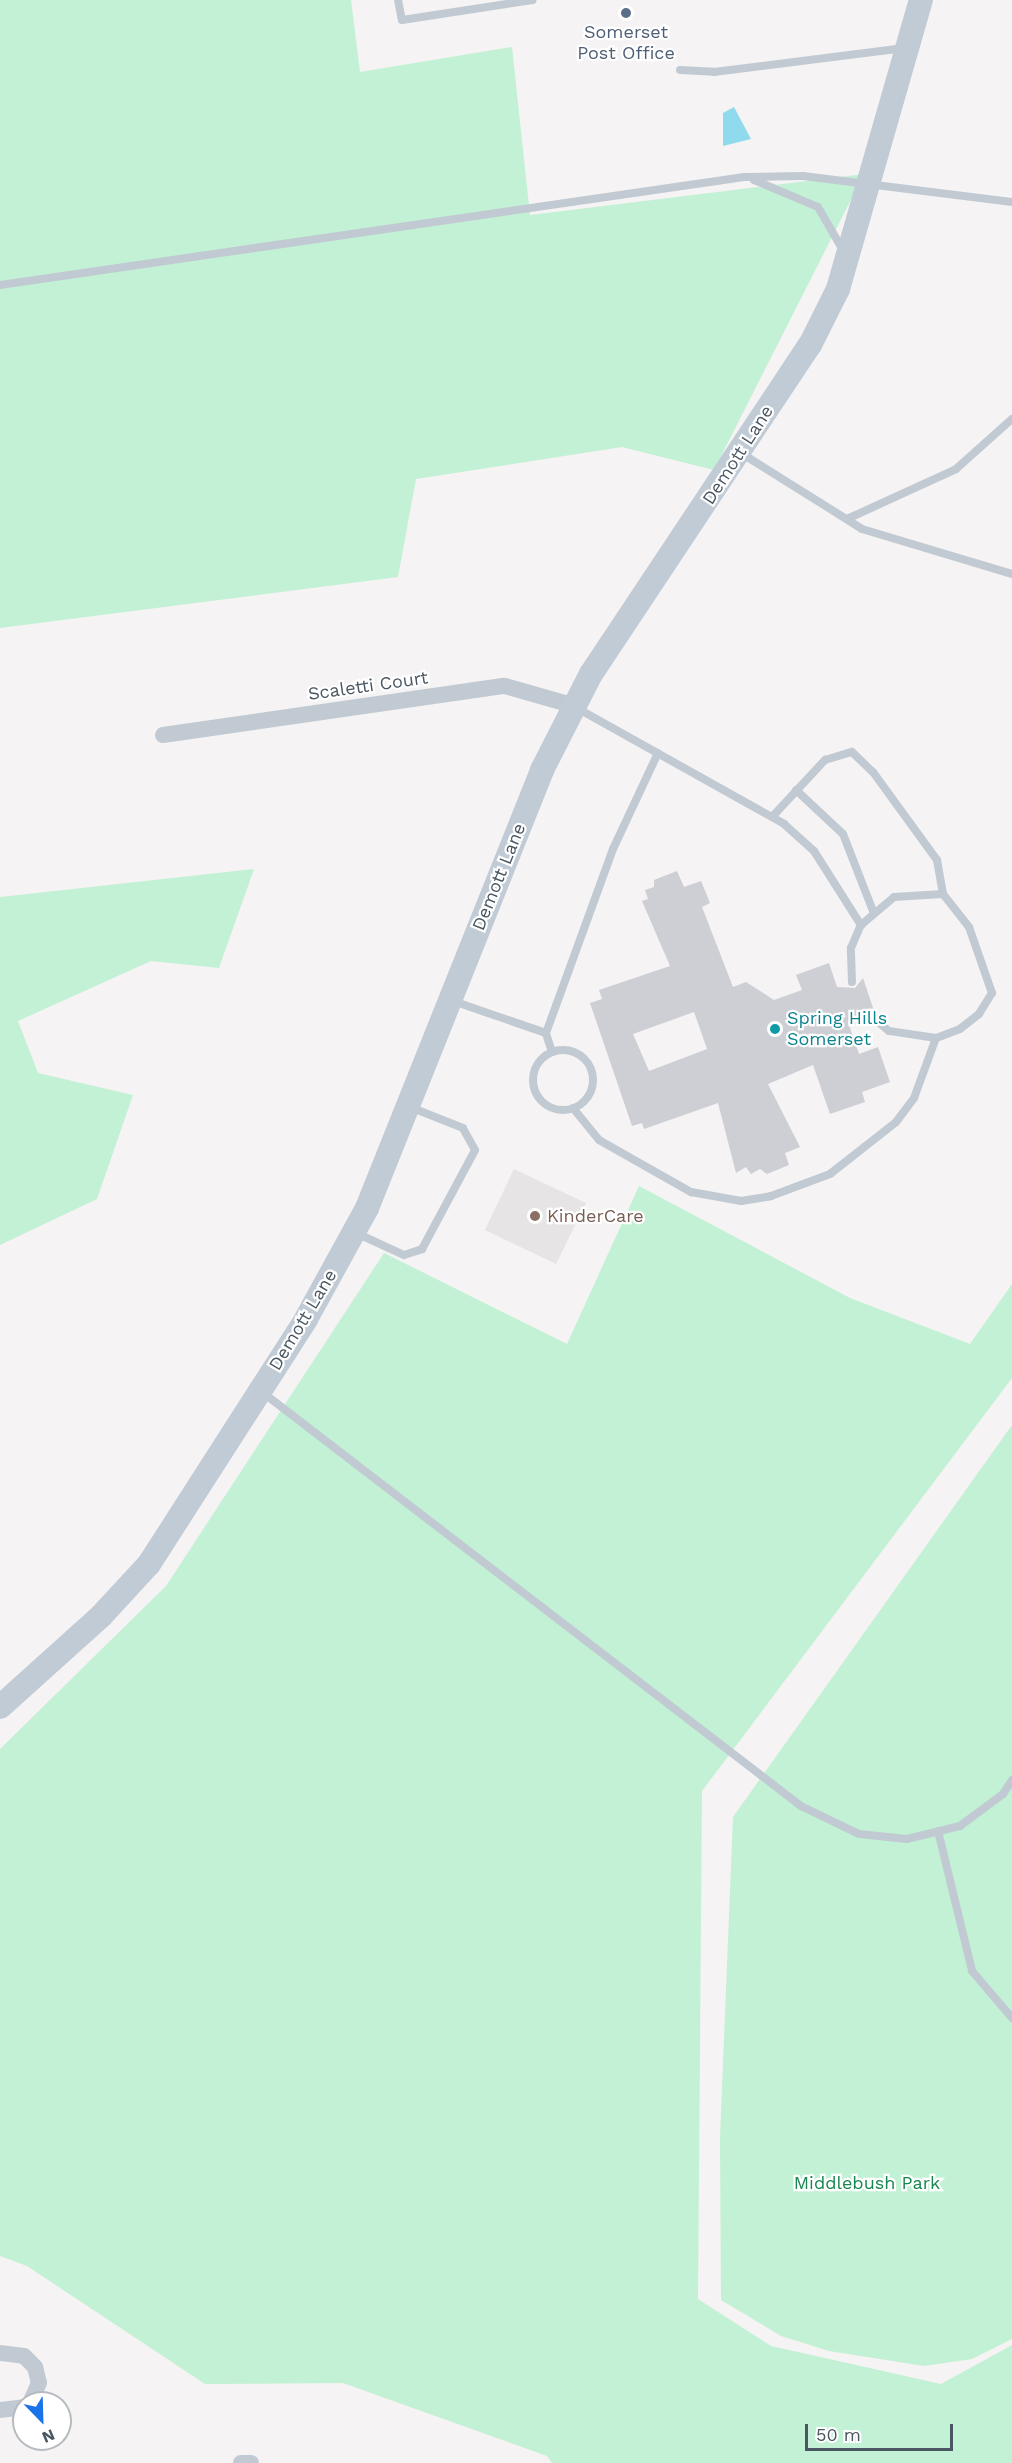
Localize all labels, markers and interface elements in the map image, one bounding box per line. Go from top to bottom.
marker: Somerset Post Office [619,6,633,20]
place label: Somerset Post Office [577,22,675,64]
street label: Demott Lane [698,401,778,509]
street label: Scaletti Court [307,667,429,705]
street label: Demott Lane [468,820,530,934]
place label: Spring Hills Somerset [787,1008,887,1050]
marker: Spring Hills Somerset [768,1022,782,1036]
place label: KinderCare [547,1205,644,1227]
marker: KinderCare [528,1209,542,1223]
street label: Demott Lane [264,1266,342,1374]
park label: Middlebush Park [794,2172,940,2194]
north arrow [12,2391,72,2451]
scale bar [808,2412,956,2450]
text: 50 m [816,2424,861,2445]
text: N [39,2425,58,2447]

